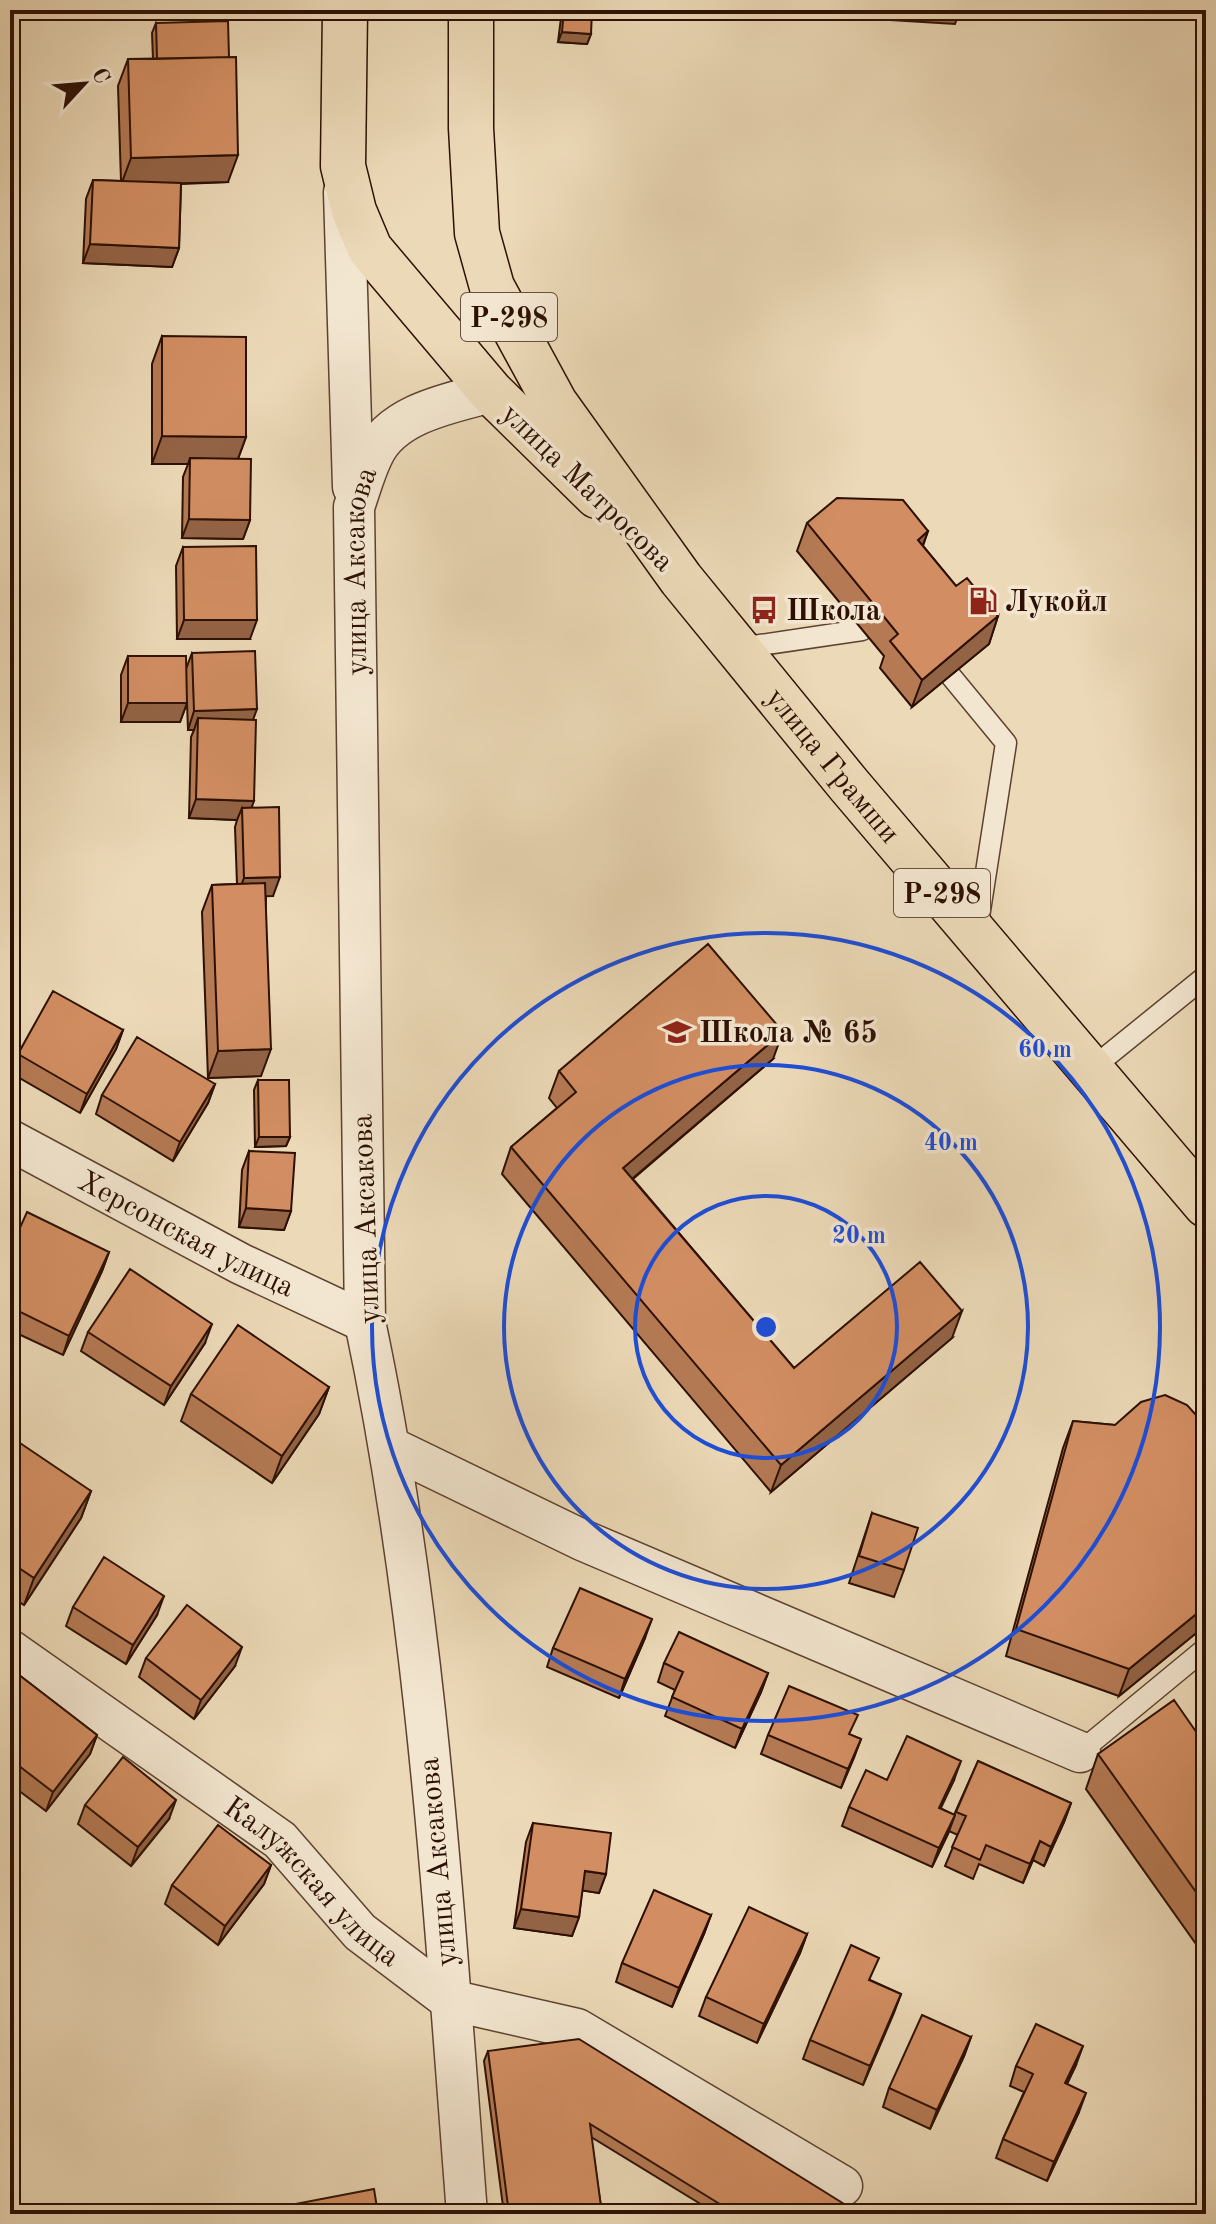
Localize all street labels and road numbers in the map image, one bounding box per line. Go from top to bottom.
road number: Р-298 [461,293,557,341]
street label: улица Матросова [495,399,679,578]
street label: улица Аксакова [341,463,383,676]
street label: улица Грамши [759,683,904,849]
road number: Р-298 [894,869,990,917]
street label: улица Аксакова [348,1113,386,1324]
street label: Херсонская улица [73,1167,299,1304]
street label: улица Аксакова [415,1756,463,1968]
street label: Калужская улица [218,1792,405,1973]

